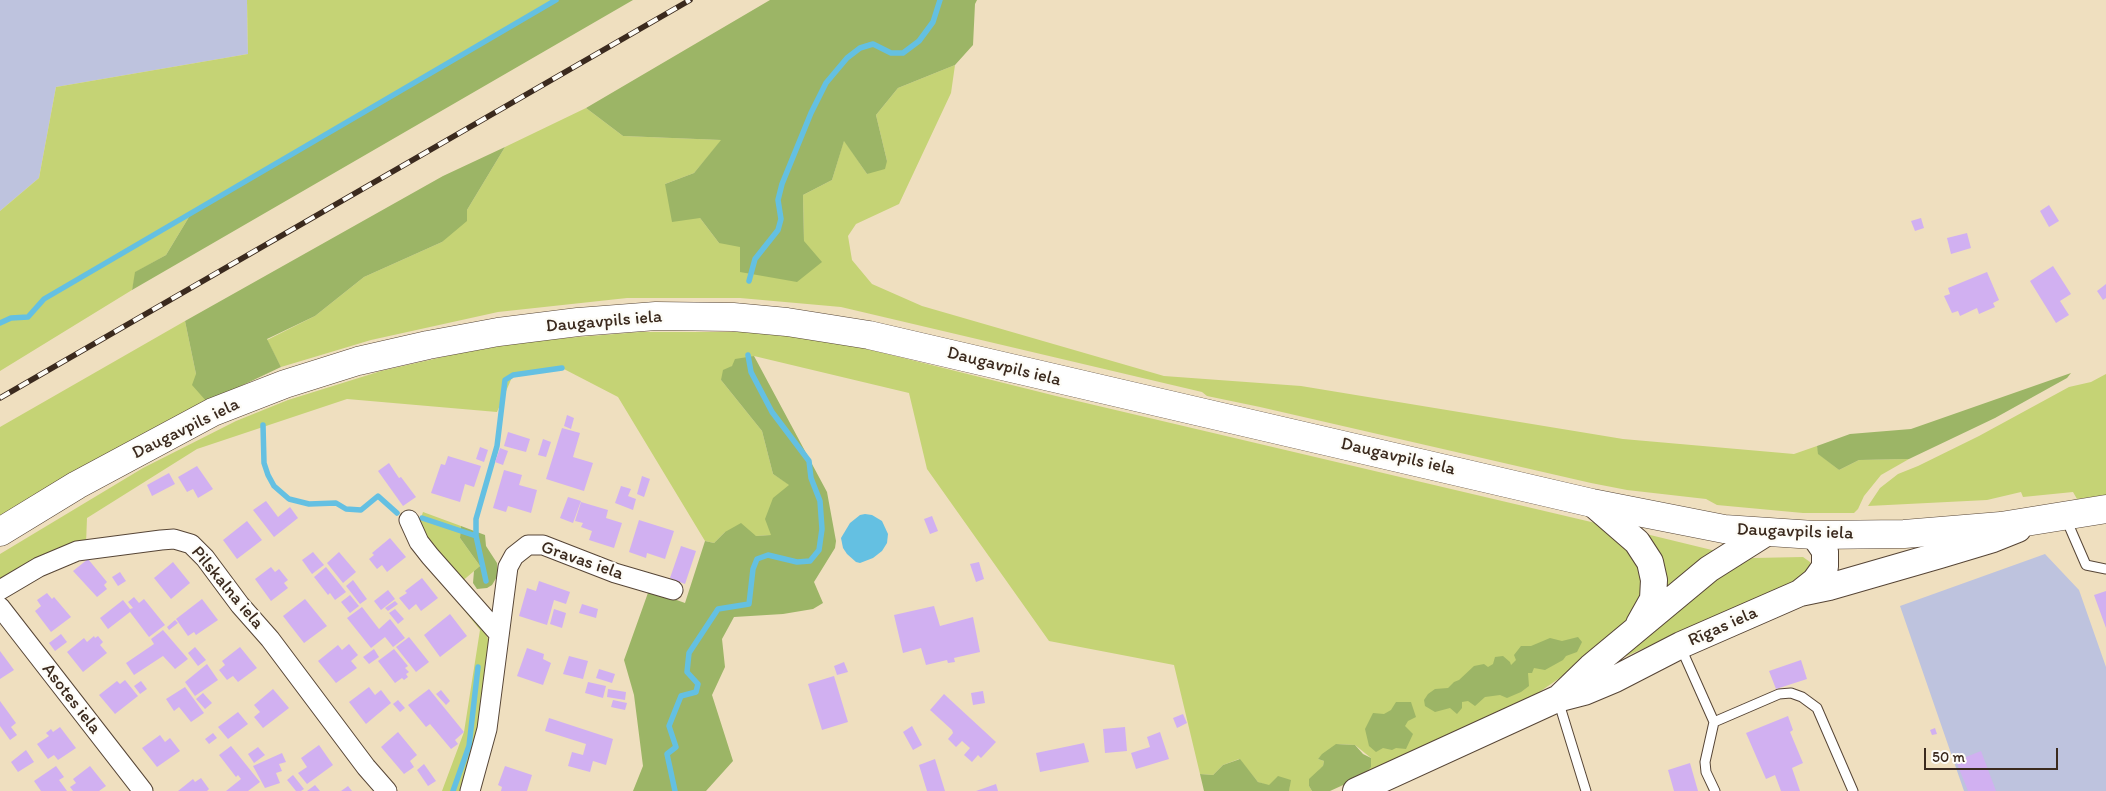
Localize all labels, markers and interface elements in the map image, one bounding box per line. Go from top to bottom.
street label: Daugavpils iela [545,306,663,338]
street label: Daugavpils iela [945,342,1063,392]
street label: Daugavpils iela [129,394,243,464]
street label: Daugavpils iela [1339,433,1457,481]
street label: Daugavpils iela [1736,519,1854,545]
street label: Gravas iela [538,537,626,585]
street label: Pilskalna iela [186,542,268,634]
street label: Rīgas iela [1685,602,1761,652]
street label: Asotes iela [37,659,105,739]
scale bar [1926,738,2060,770]
text: 50 m [1932,748,1965,766]

